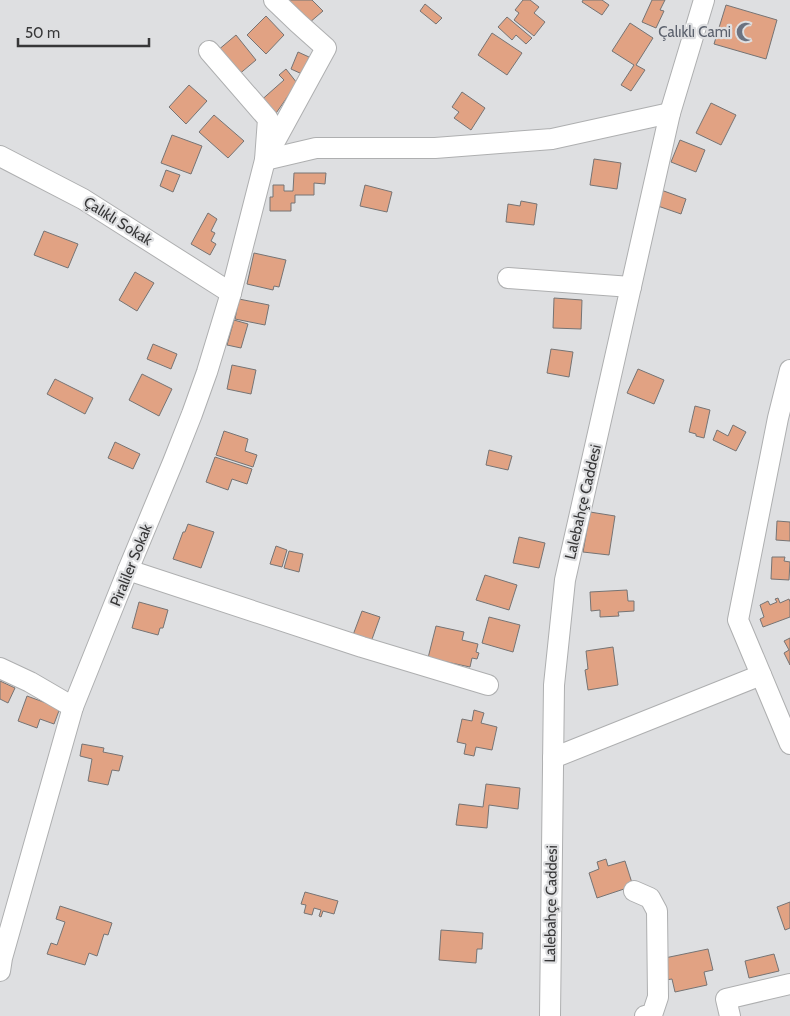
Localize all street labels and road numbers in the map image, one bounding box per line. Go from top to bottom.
street label: Çalıklı Sokak [80,193,156,249]
street label: Lalebahçe Caddesi [561,443,605,561]
street label: Piraliler Sokak [106,521,156,609]
street label: Lalebahçe Caddesi [541,845,561,963]

